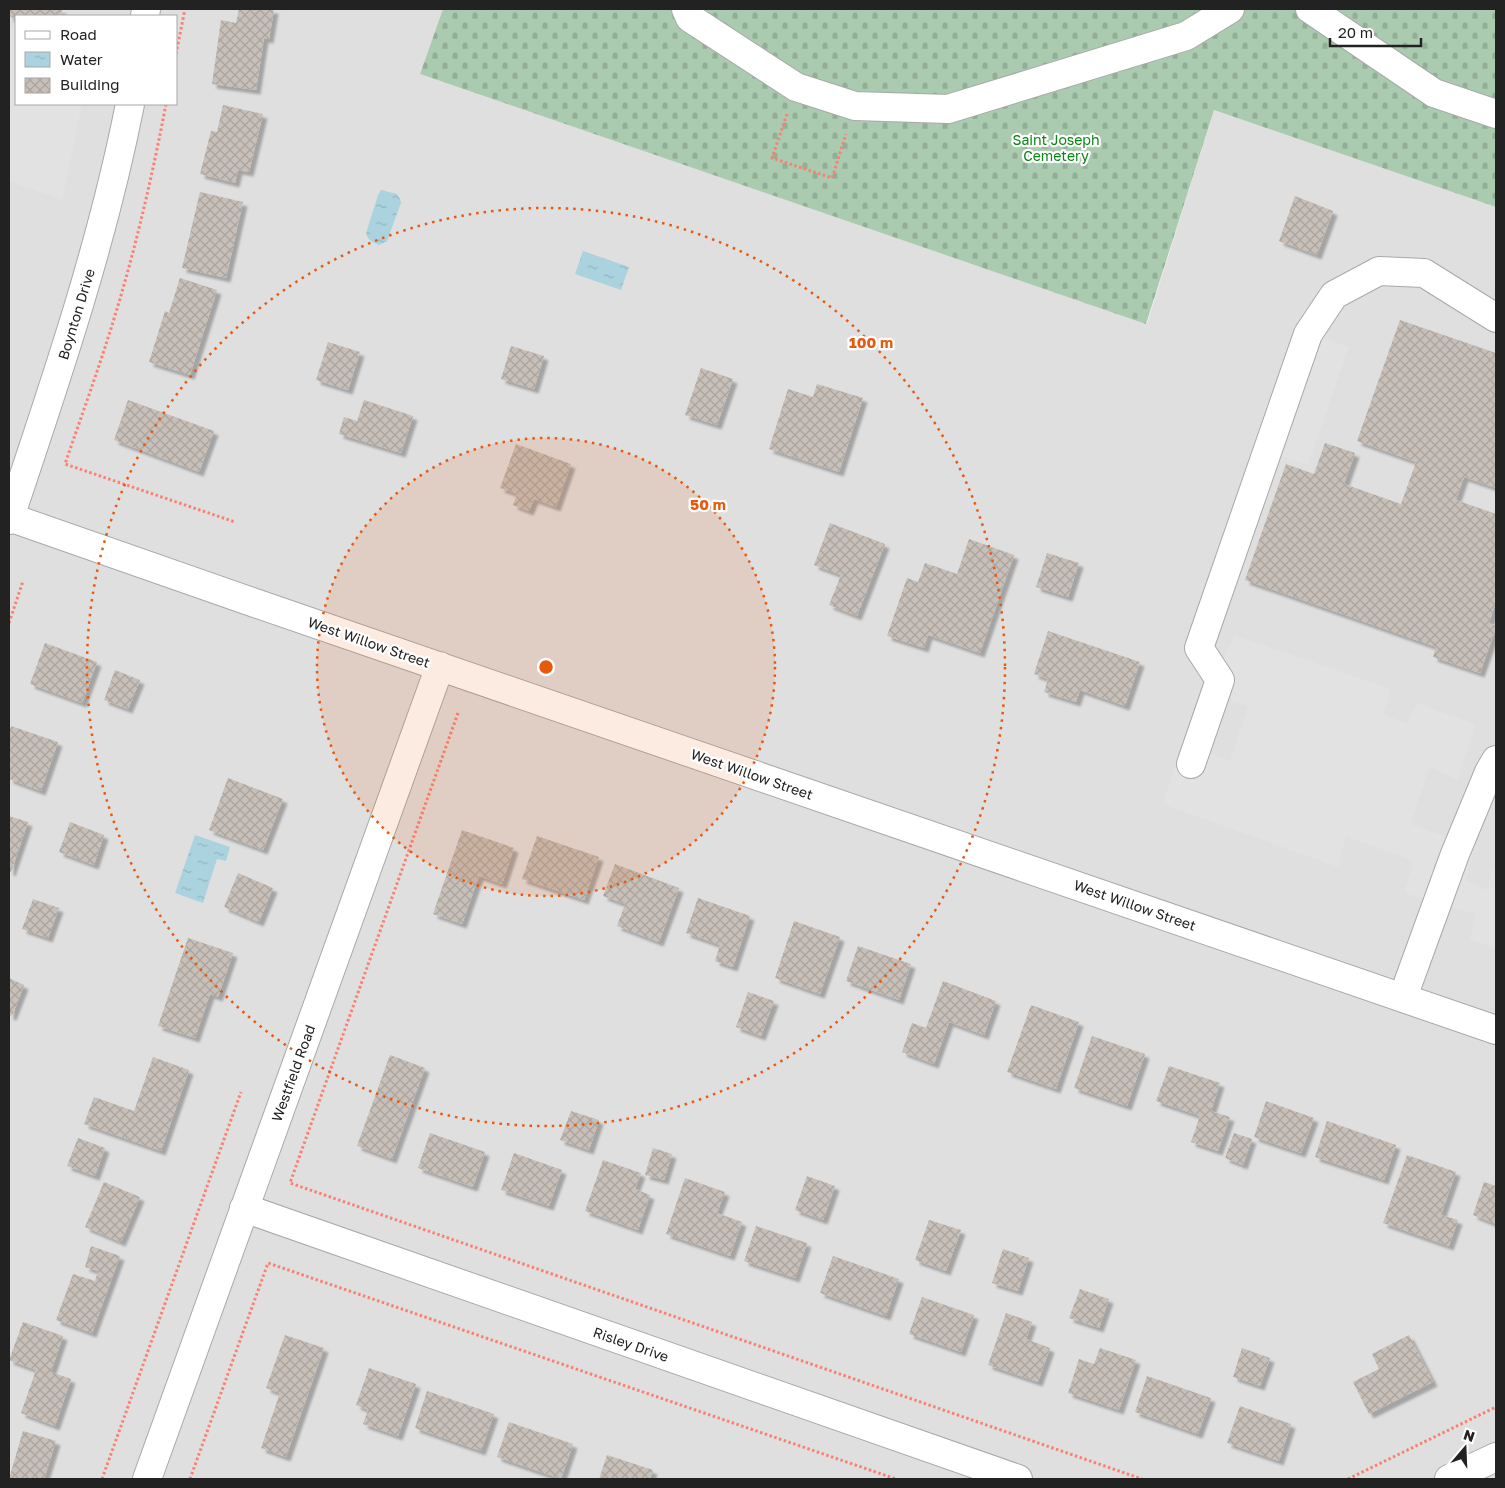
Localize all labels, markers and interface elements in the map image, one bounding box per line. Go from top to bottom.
legend [15,15,178,105]
scale bar [1330,15,1421,47]
text: 20 m [1338,23,1373,41]
text: Road [60,25,97,43]
text: Water [60,50,103,68]
text: Building [60,75,120,93]
park label: Saint Joseph Cemetery [1012,131,1100,164]
street label: Boynton Drive [54,266,98,362]
text: 100 m [849,333,893,351]
text: 50 m [690,495,726,513]
street label: West Willow Street [306,613,432,671]
centre of rings [537,658,555,676]
street label: West Willow Street [689,745,815,803]
street label: West Willow Street [1072,876,1198,934]
street label: Westfield Road [268,1022,318,1124]
street label: Risley Drive [591,1323,671,1365]
north arrow [1440,1423,1490,1473]
text: N [1462,1425,1477,1445]

